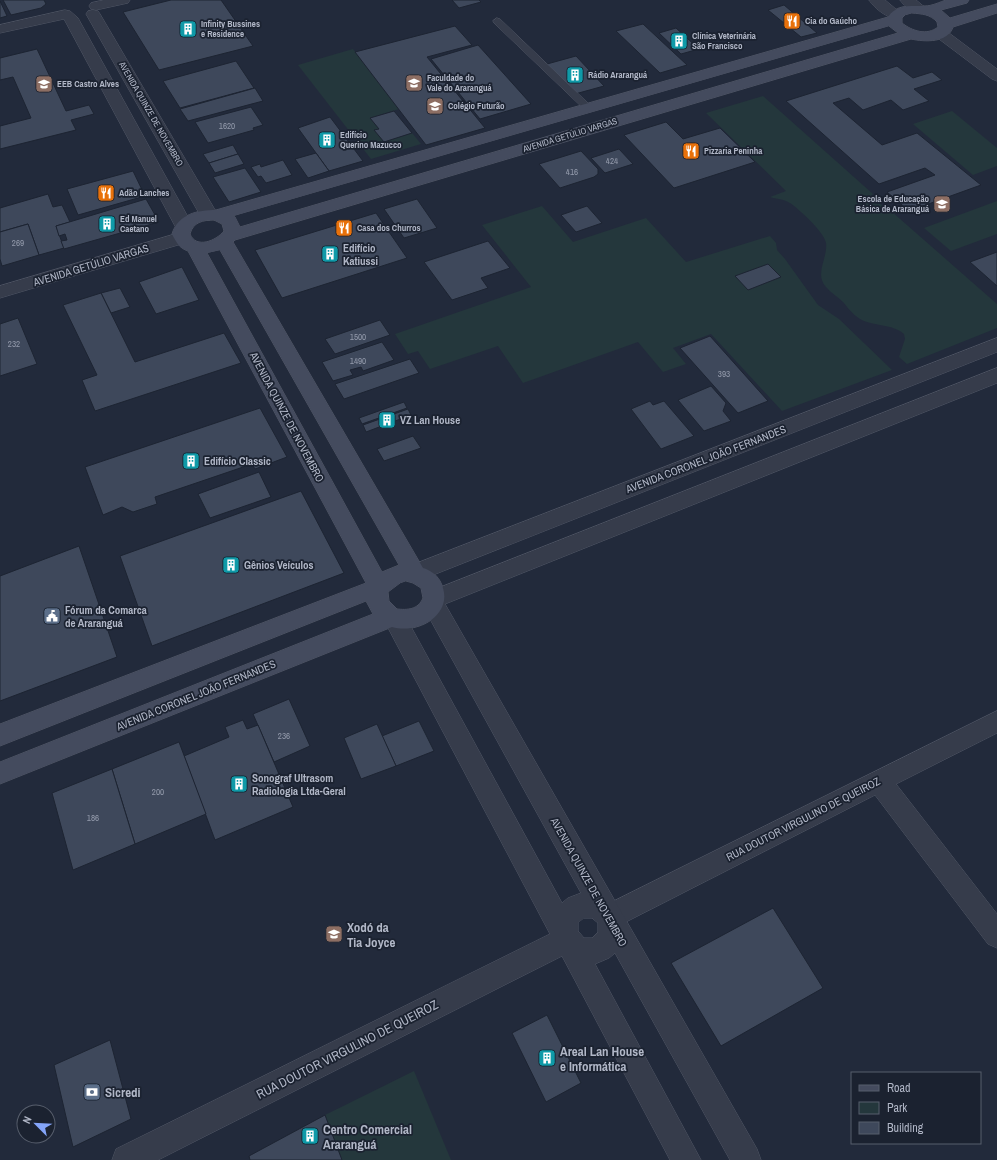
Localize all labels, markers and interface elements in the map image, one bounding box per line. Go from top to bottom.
restaurant icon: Cia do Gaúcho [782,11,802,31]
place label: Cia do Gaúcho [805,15,858,27]
place label: Infinity Bussines e Residence [201,18,260,40]
building icon: Infinity Bussines e Residence [178,19,198,39]
place label: Clínica Veterinária São Francisco [692,30,757,52]
building icon: Clínica Veterinária São Francisco [669,31,689,51]
street label: AVENIDA QUINZE DE NOVEMBRO [116,59,186,169]
building icon: Rádio Araranguá [565,65,585,85]
place label: Rádio Araranguá [588,69,648,81]
place label: Faculdade do Vale do Araranguá [427,72,492,94]
school or university icon: Faculdade do Vale do Araranguá [404,73,424,93]
school or university icon: EEB Castro Alves [34,74,54,94]
place label: EEB Castro Alves [57,78,119,90]
school or university icon: Colégio Futurão [425,96,445,116]
place label: Colégio Futurão [448,100,505,112]
street label: AVENIDA GETÚLIO VARGAS [520,115,619,155]
house number: 1620 [219,120,235,132]
place label: Edifício Querino Mazucco [340,129,402,151]
building icon: Edifício Querino Mazucco [317,130,337,150]
restaurant icon: Pizzaria Peninha [681,141,701,161]
place label: Pizzaria Peninha [704,145,763,157]
house number: 424 [606,155,618,167]
house number: 416 [566,166,578,178]
restaurant icon: Adão Lanches [96,183,116,203]
place label: Adão Lanches [119,187,169,199]
place label: Escola de Educação Básica de Araranguá [856,193,930,215]
school or university icon: Escola de Educação Básica de Araranguá [932,194,952,214]
place label: Ed Manuel Caetano [120,213,157,235]
building icon: Ed Manuel Caetano [97,214,117,234]
restaurant icon: Casa dos Churros [334,218,354,238]
place label: Casa dos Churros [357,222,421,234]
house number: 269 [12,237,24,249]
street label: AVENIDA GETÚLIO VARGAS [31,241,150,290]
place label: Edifício Katiussi [343,241,378,268]
building icon: Edifício Katiussi [320,244,340,264]
house number: 1500 [350,331,366,343]
house number: 232 [8,338,20,350]
street label: AVENIDA QUINZE DE NOVEMBRO [246,349,327,484]
house number: 1490 [350,355,366,367]
house number: 393 [718,368,730,380]
building icon: VZ Lan House [377,410,397,430]
place label: VZ Lan House [400,413,460,427]
street label: AVENIDA CORONEL JOÃO FERNANDES [623,422,788,496]
building icon: Edifício Classic [181,451,201,471]
place label: Edifício Classic [204,454,271,468]
building icon: Gênios Veículos [221,555,241,575]
place label: Gênios Veículos [244,558,314,572]
place label: Fórum da Comarca de Araranguá [65,603,147,630]
public building icon: Fórum da Comarca de Araranguá [42,606,62,626]
street label: AVENIDA CORONEL JOÃO FERNANDES [113,657,278,734]
house number: 236 [278,730,290,742]
place label: Sonograf Ultrasom Radiologia Ltda-Geral [252,771,346,798]
building icon: Sonograf Ultrasom Radiologia Ltda-Geral [229,774,249,794]
street label: RUA DOUTOR VIRGULINO DE QUEIROZ [724,774,883,864]
house number: 200 [152,786,164,798]
house number: 186 [87,812,99,824]
street label: AVENIDA QUINZE DE NOVEMBRO [547,814,630,949]
place label: Xodó da Tia Joyce [347,919,395,951]
school or university icon: Xodó da Tia Joyce [324,924,344,944]
street label: RUA DOUTOR VIRGULINO DE QUEIROZ [253,996,441,1103]
place label: Areal Lan House e Informática [560,1043,644,1075]
building icon: Areal Lan House e Informática [537,1048,557,1068]
legend [851,1072,981,1144]
text: Road [887,1080,911,1096]
bank icon: Sicredi [82,1082,102,1102]
place label: Sicredi [105,1084,141,1101]
text: Park [887,1100,907,1116]
north arrow [16,1104,56,1144]
text: N [19,1114,35,1126]
text: Building [887,1120,924,1136]
place label: Centro Comercial Araranguá [323,1121,412,1153]
building icon: Centro Comercial Araranguá [300,1126,320,1146]

